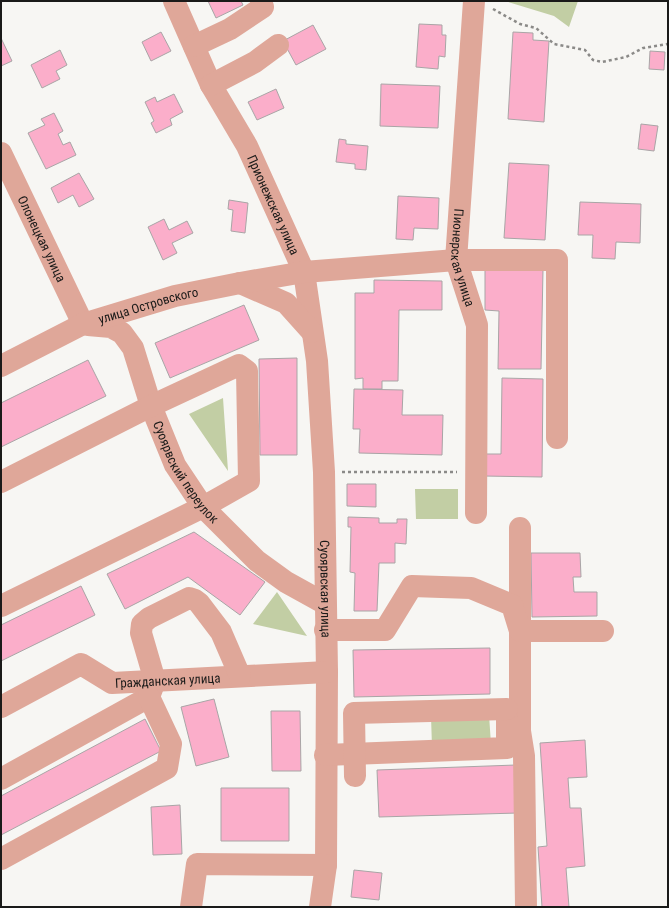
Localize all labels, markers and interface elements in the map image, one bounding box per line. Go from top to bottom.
street label: Прионежская улица [244,152,303,257]
street label: Олонецкая улица [15,193,69,284]
street label: Пионерская улица [448,208,478,308]
street label: улица Островского [96,284,199,326]
street label: Суоярвский переулок [150,419,222,526]
street label: Суоярвская улица [318,540,334,638]
street label: Гражданская улица [115,670,221,690]

